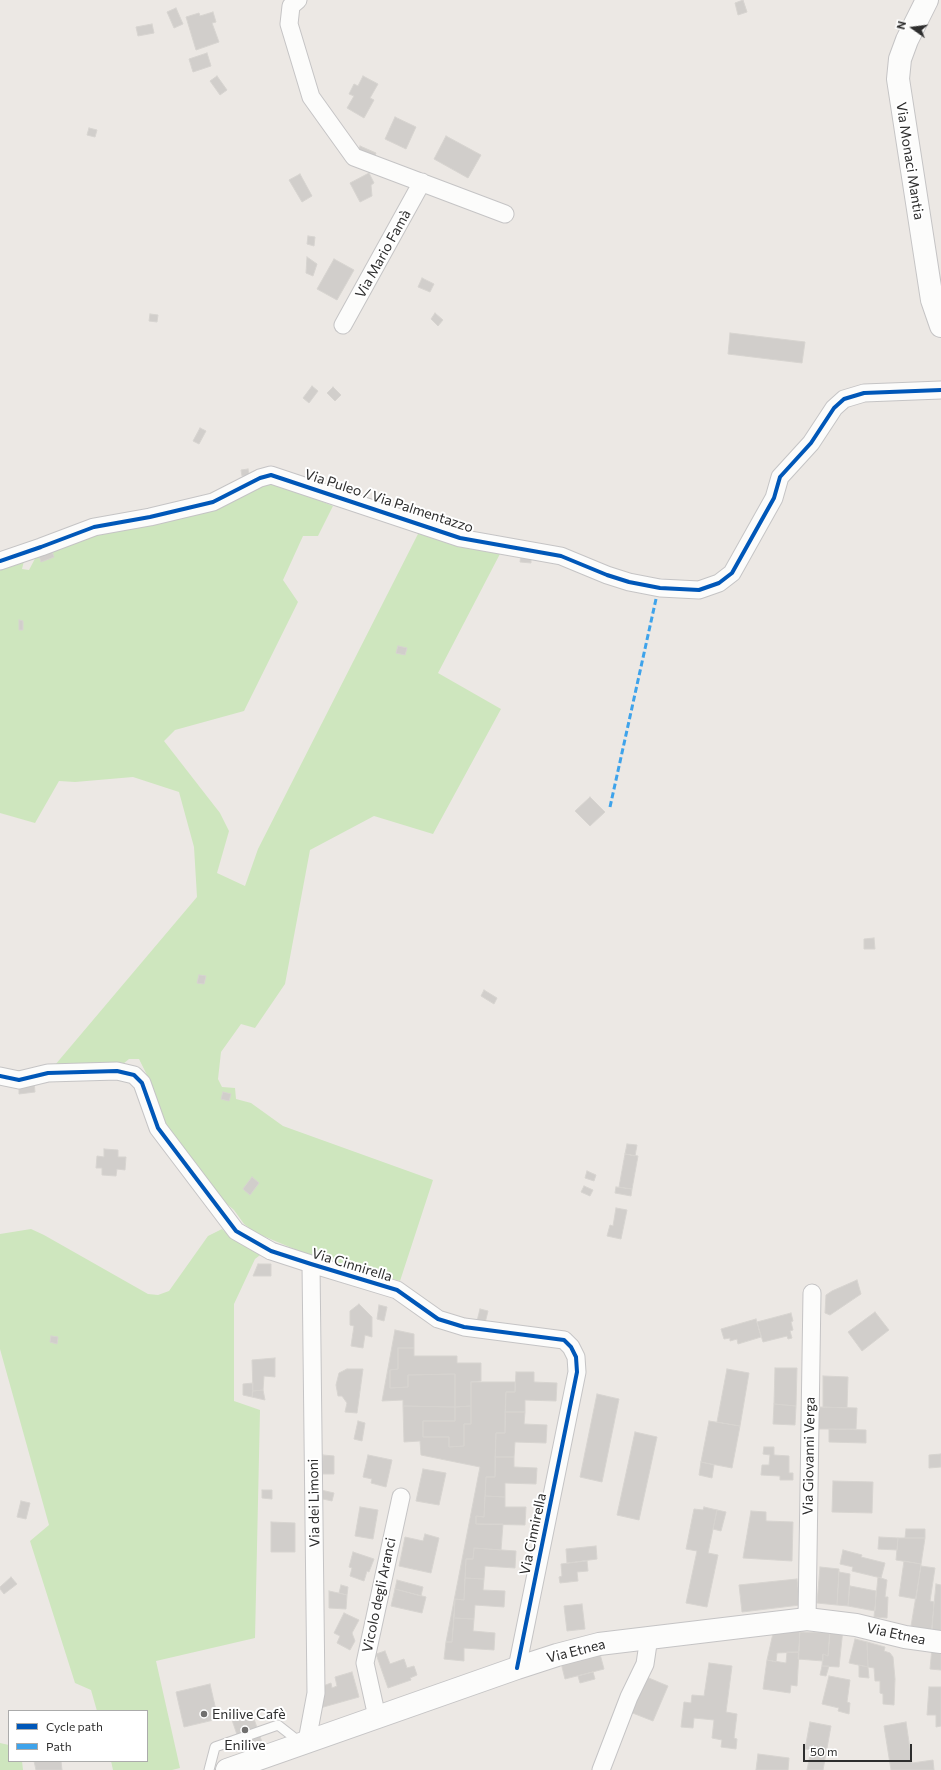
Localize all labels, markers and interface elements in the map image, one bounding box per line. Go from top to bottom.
north arrow [893,8,933,48]
text: N [894,19,908,31]
street label: Via Monaci Mantia [892,101,928,221]
street label: Via Mario Famà [352,207,414,301]
street label: Via Puleo / Via Palmentazzo [302,466,476,536]
street label: Via Cinnirella [310,1245,394,1285]
street label: Via Giovanni Verga [800,1397,818,1515]
street label: Via dei Limoni [305,1458,323,1548]
street label: Via Cinnirella [516,1492,550,1576]
street label: Vicolo degli Aranci [359,1536,399,1654]
street label: Via Etnea [865,1620,927,1648]
street label: Via Etnea [545,1636,607,1666]
place label: Enilive Cafè [212,1706,286,1722]
marker: Enilive Cafè [199,1709,209,1719]
legend [8,1710,148,1762]
text: Cycle path [46,1719,103,1733]
marker: Enilive [240,1725,250,1735]
scale bar [805,1736,914,1762]
place label: Enilive [224,1737,266,1753]
text: Path [46,1739,72,1753]
text: 50 m [810,1744,838,1758]

